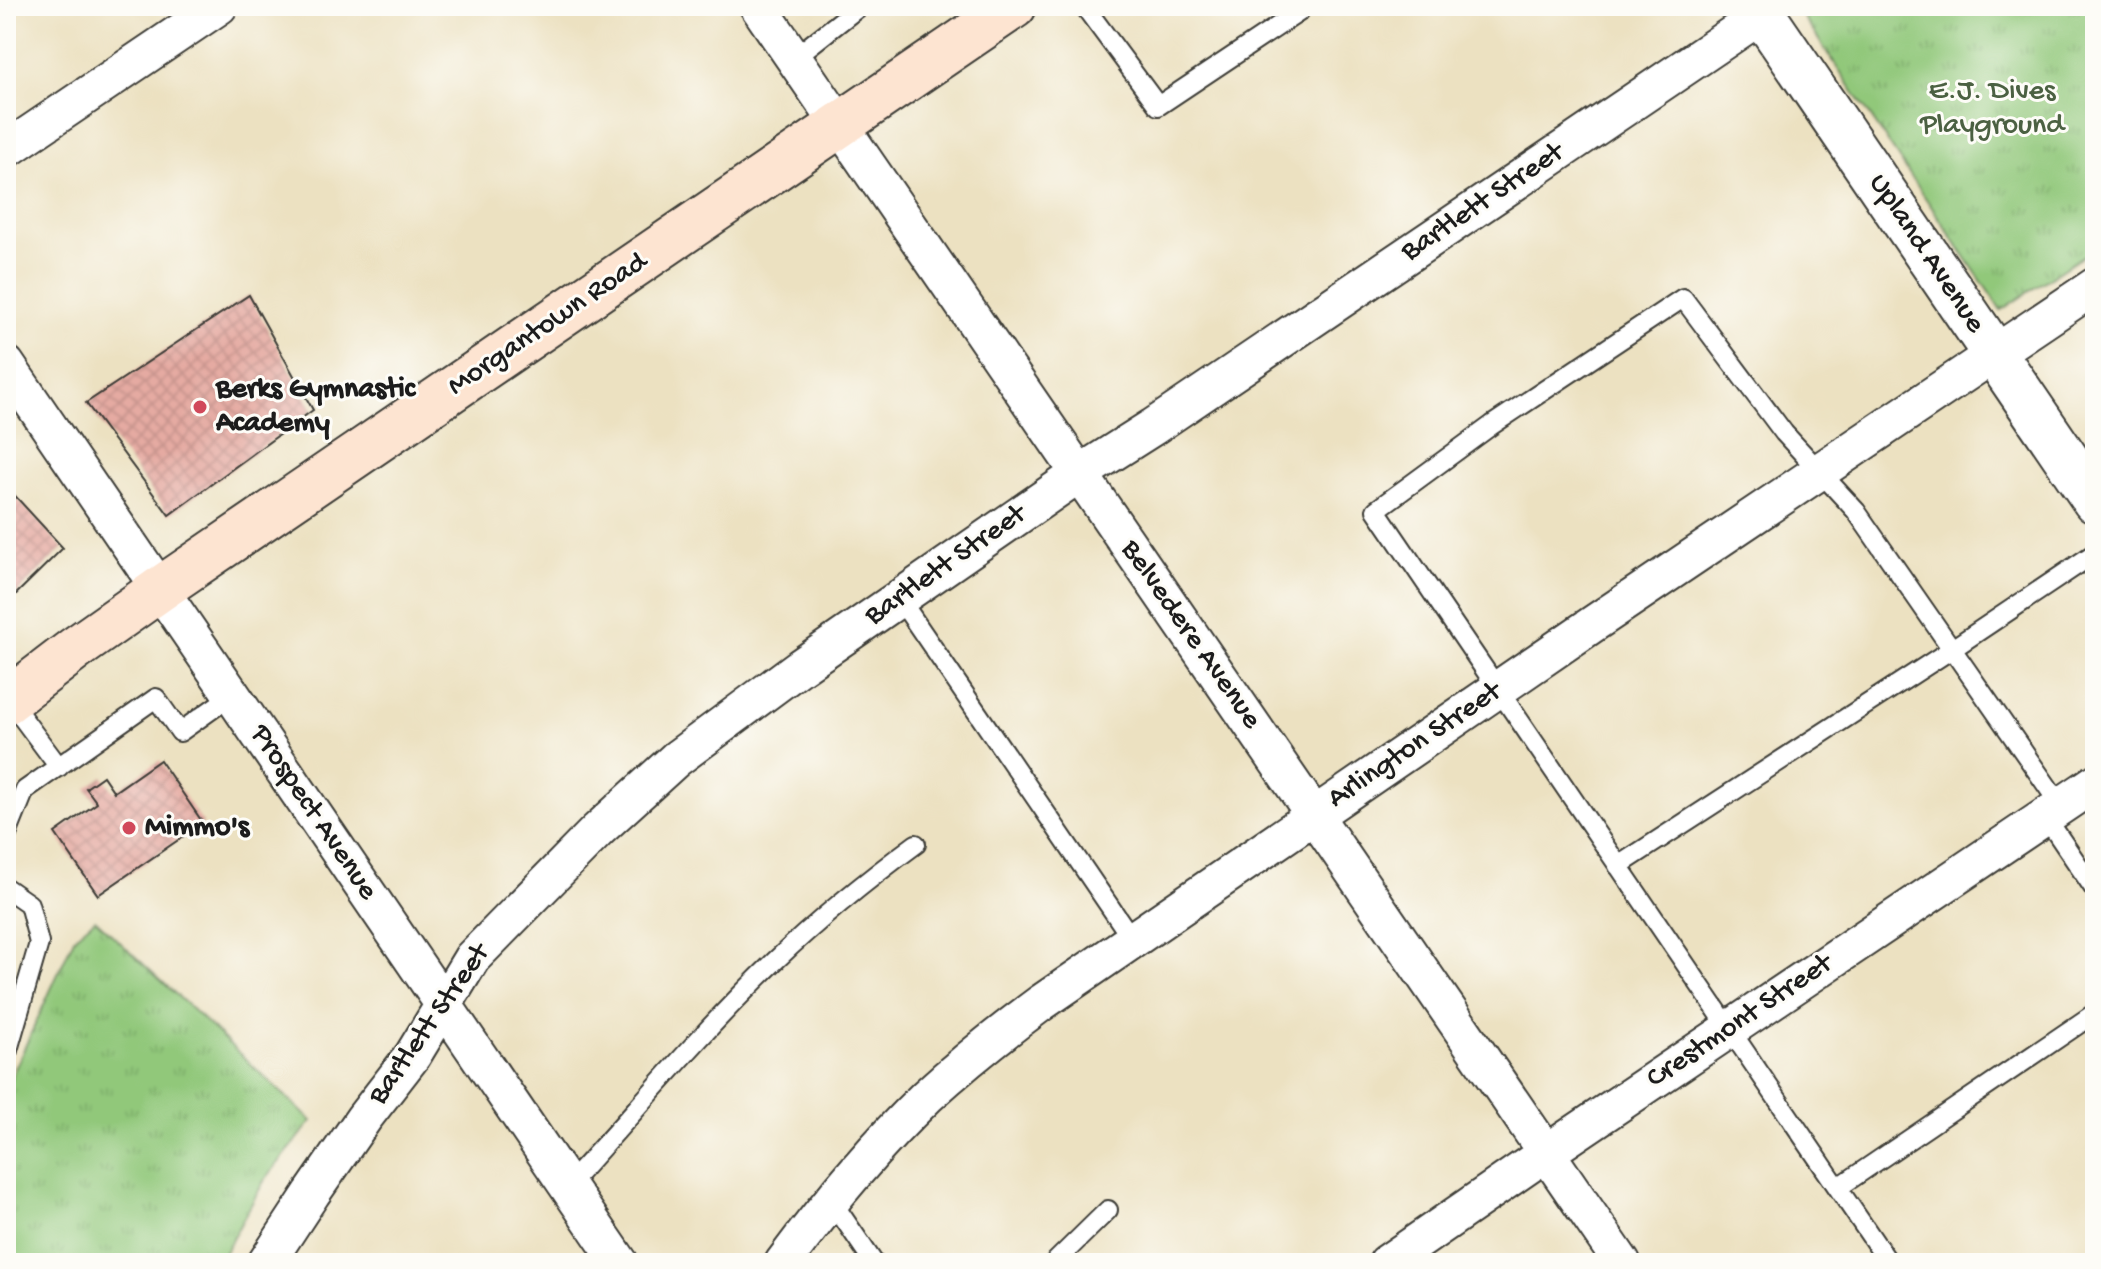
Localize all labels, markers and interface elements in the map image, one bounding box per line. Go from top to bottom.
park label: E.J. Dives Playground [1919,75,2066,144]
street label: Bartlett Street [1394,134,1573,271]
street label: Upland Avenue [1860,168,1992,341]
street label: Morgantown Road [442,244,656,405]
place label: Berks Gymnastic Academy [215,373,417,442]
marker: Berks Gymnastic Academy [191,398,209,416]
street label: Bartlett Street [858,496,1036,635]
street label: Belvedere Avenue [1111,533,1268,737]
street label: Arlington Street [1322,673,1511,817]
street label: Prospect Avenue [241,718,385,908]
place label: Mimmo's [145,811,251,846]
marker: Mimmo's [120,819,138,837]
street label: Bartlett Street [361,935,500,1113]
street label: Crestmont Street [1641,946,1842,1097]

